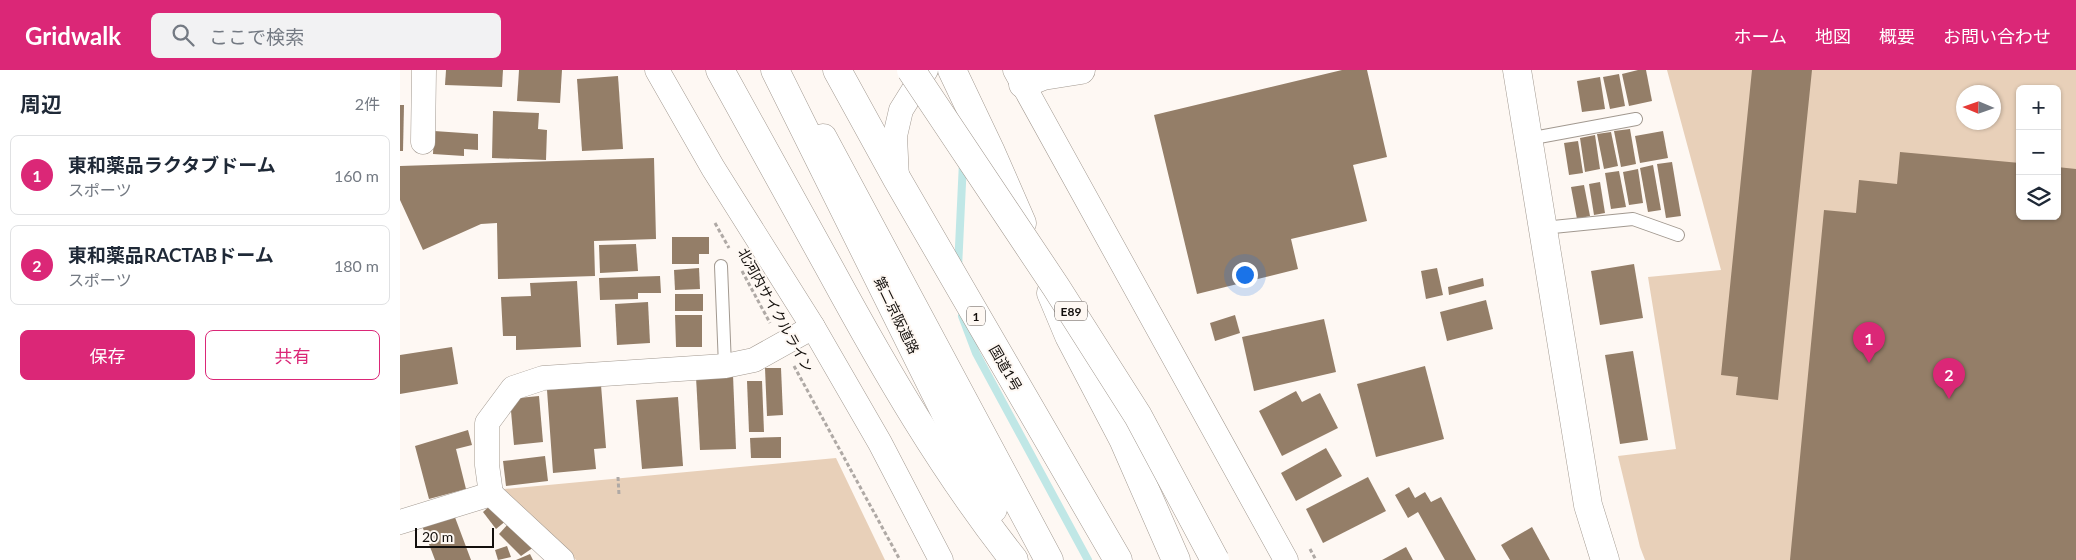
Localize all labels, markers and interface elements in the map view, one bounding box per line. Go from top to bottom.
search box [151,13,501,58]
text: Gridwalk [25,21,121,50]
icon: search [169,21,197,49]
text: ここで検索 [209,25,304,48]
text: ホーム [1734,25,1787,47]
text: 地図 [1815,25,1851,47]
text: 概要 [1879,25,1915,47]
text: お問い合わせ [1943,25,2051,47]
north arrow [1956,85,2001,130]
map controls [2016,85,2061,220]
button: + [2016,85,2061,130]
text: 周辺 [20,91,62,116]
text: 2件 [355,94,380,113]
button: − [2016,130,2061,175]
text: 東和薬品ラクタブドーム [68,153,276,176]
text: 1 [32,166,42,185]
text: 160 m [334,166,379,185]
button: layers [2016,175,2061,220]
text: スポーツ [68,180,132,199]
text: 東和薬品RACTABドーム [68,243,274,266]
street label: 北河内サイクルライン [735,245,817,375]
text: 2 [32,256,42,275]
text: 180 m [334,256,379,275]
your location [1232,262,1258,288]
text: スポーツ [68,270,132,289]
street label: 第二京阪道路 [871,274,923,356]
road number: E89 [1055,302,1087,320]
road number: 1 [967,307,985,326]
pin: 1 [1853,322,1885,363]
button: 保存 [20,330,195,380]
button: 共有 [205,330,380,380]
street label: 国道1号 [986,342,1026,394]
pin: 2 [1933,358,1965,399]
scale bar [415,525,494,548]
text: 20 m [422,528,453,545]

